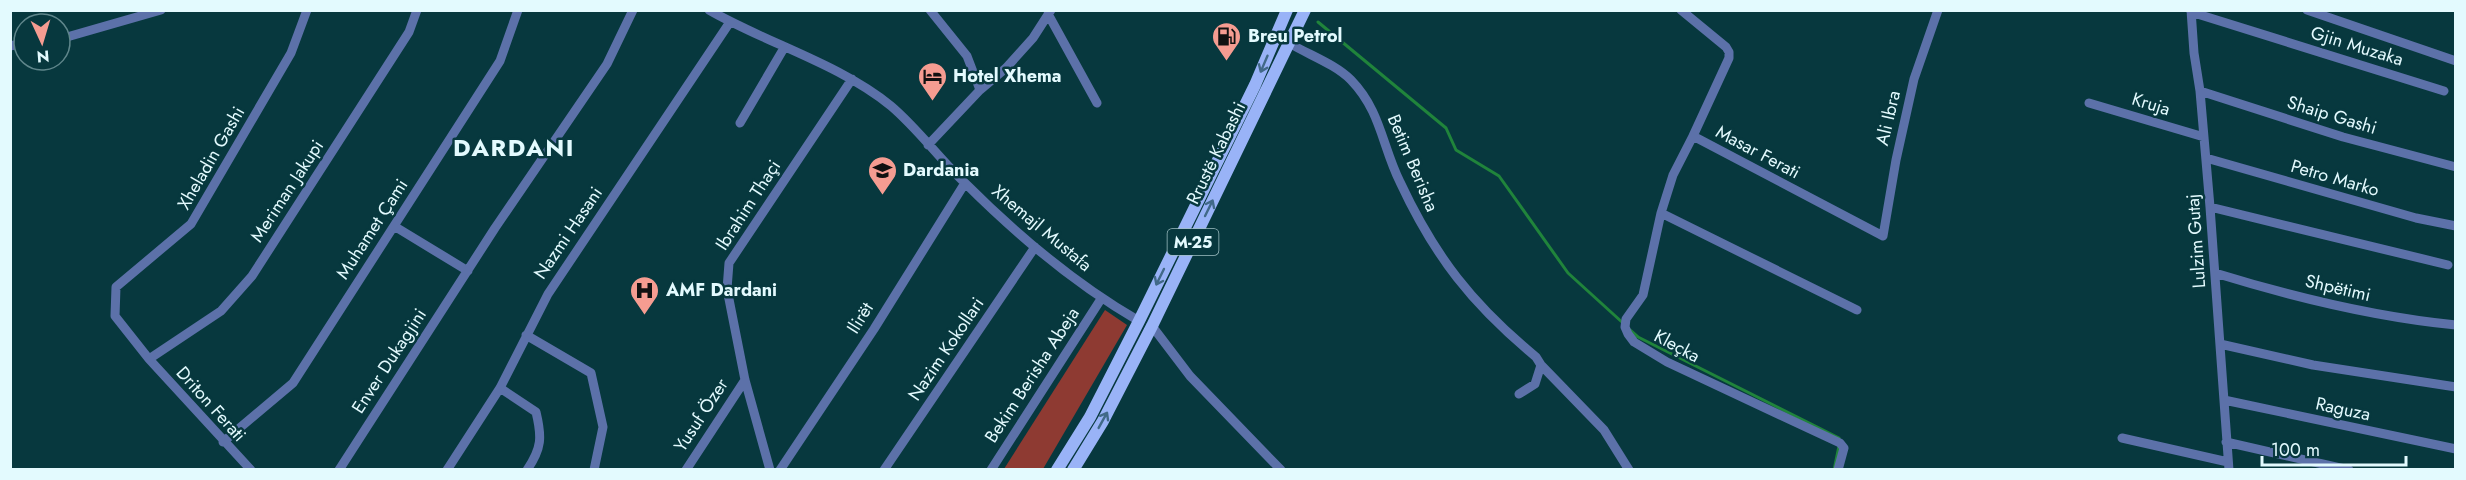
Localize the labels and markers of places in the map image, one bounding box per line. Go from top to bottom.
fuel station icon: Breu Petrol [1211,20,1243,62]
place label: Breu Petrol [1248,23,1342,49]
hotel icon: Hotel Xhema [916,60,948,102]
place label: Hotel Xhema [953,63,1061,89]
school or university icon: Dardania [866,154,898,196]
place label: Dardania [903,157,979,183]
hospital icon: AMF Dardani [629,274,661,316]
place label: AMF Dardani [665,277,777,303]

